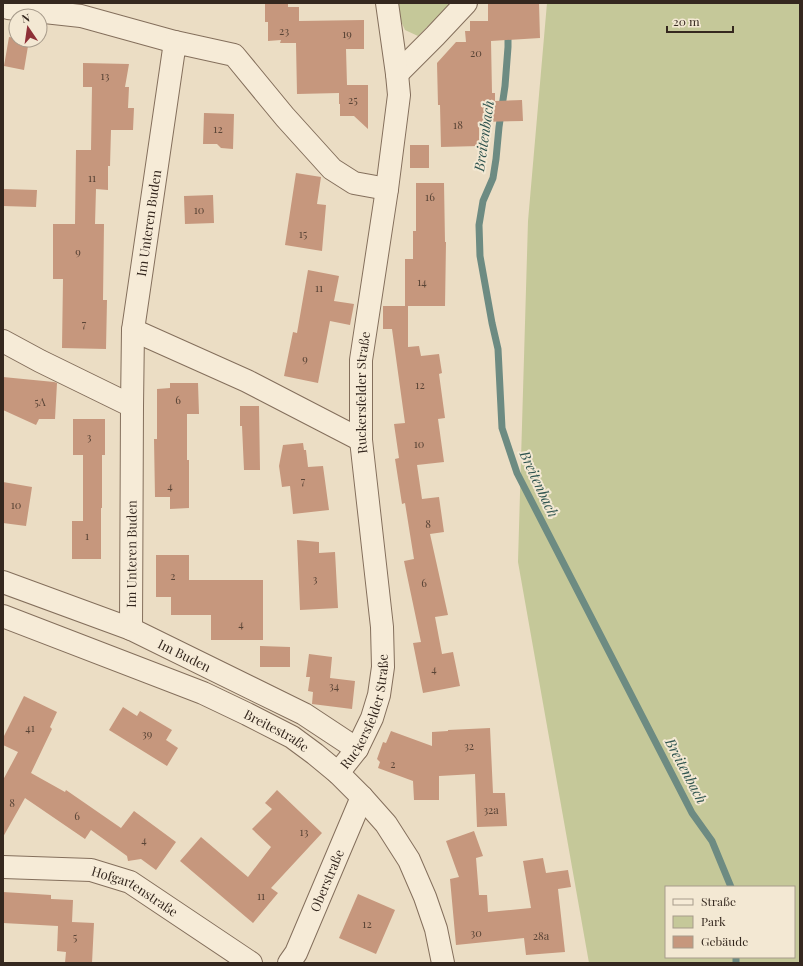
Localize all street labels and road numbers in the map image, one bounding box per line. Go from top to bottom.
street label: Im Unteren Buden [132,168,164,278]
street label: Ruckersfelder Straße [352,330,373,455]
street label: Im Unteren Buden [122,500,140,608]
street label: Im Buden [156,635,214,675]
street label: Ruckersfelder Straße [336,653,391,772]
street label: Breitestraße [242,705,313,755]
street label: Oberstraße [306,846,347,914]
street label: Hofgartenstraße [90,862,182,920]

